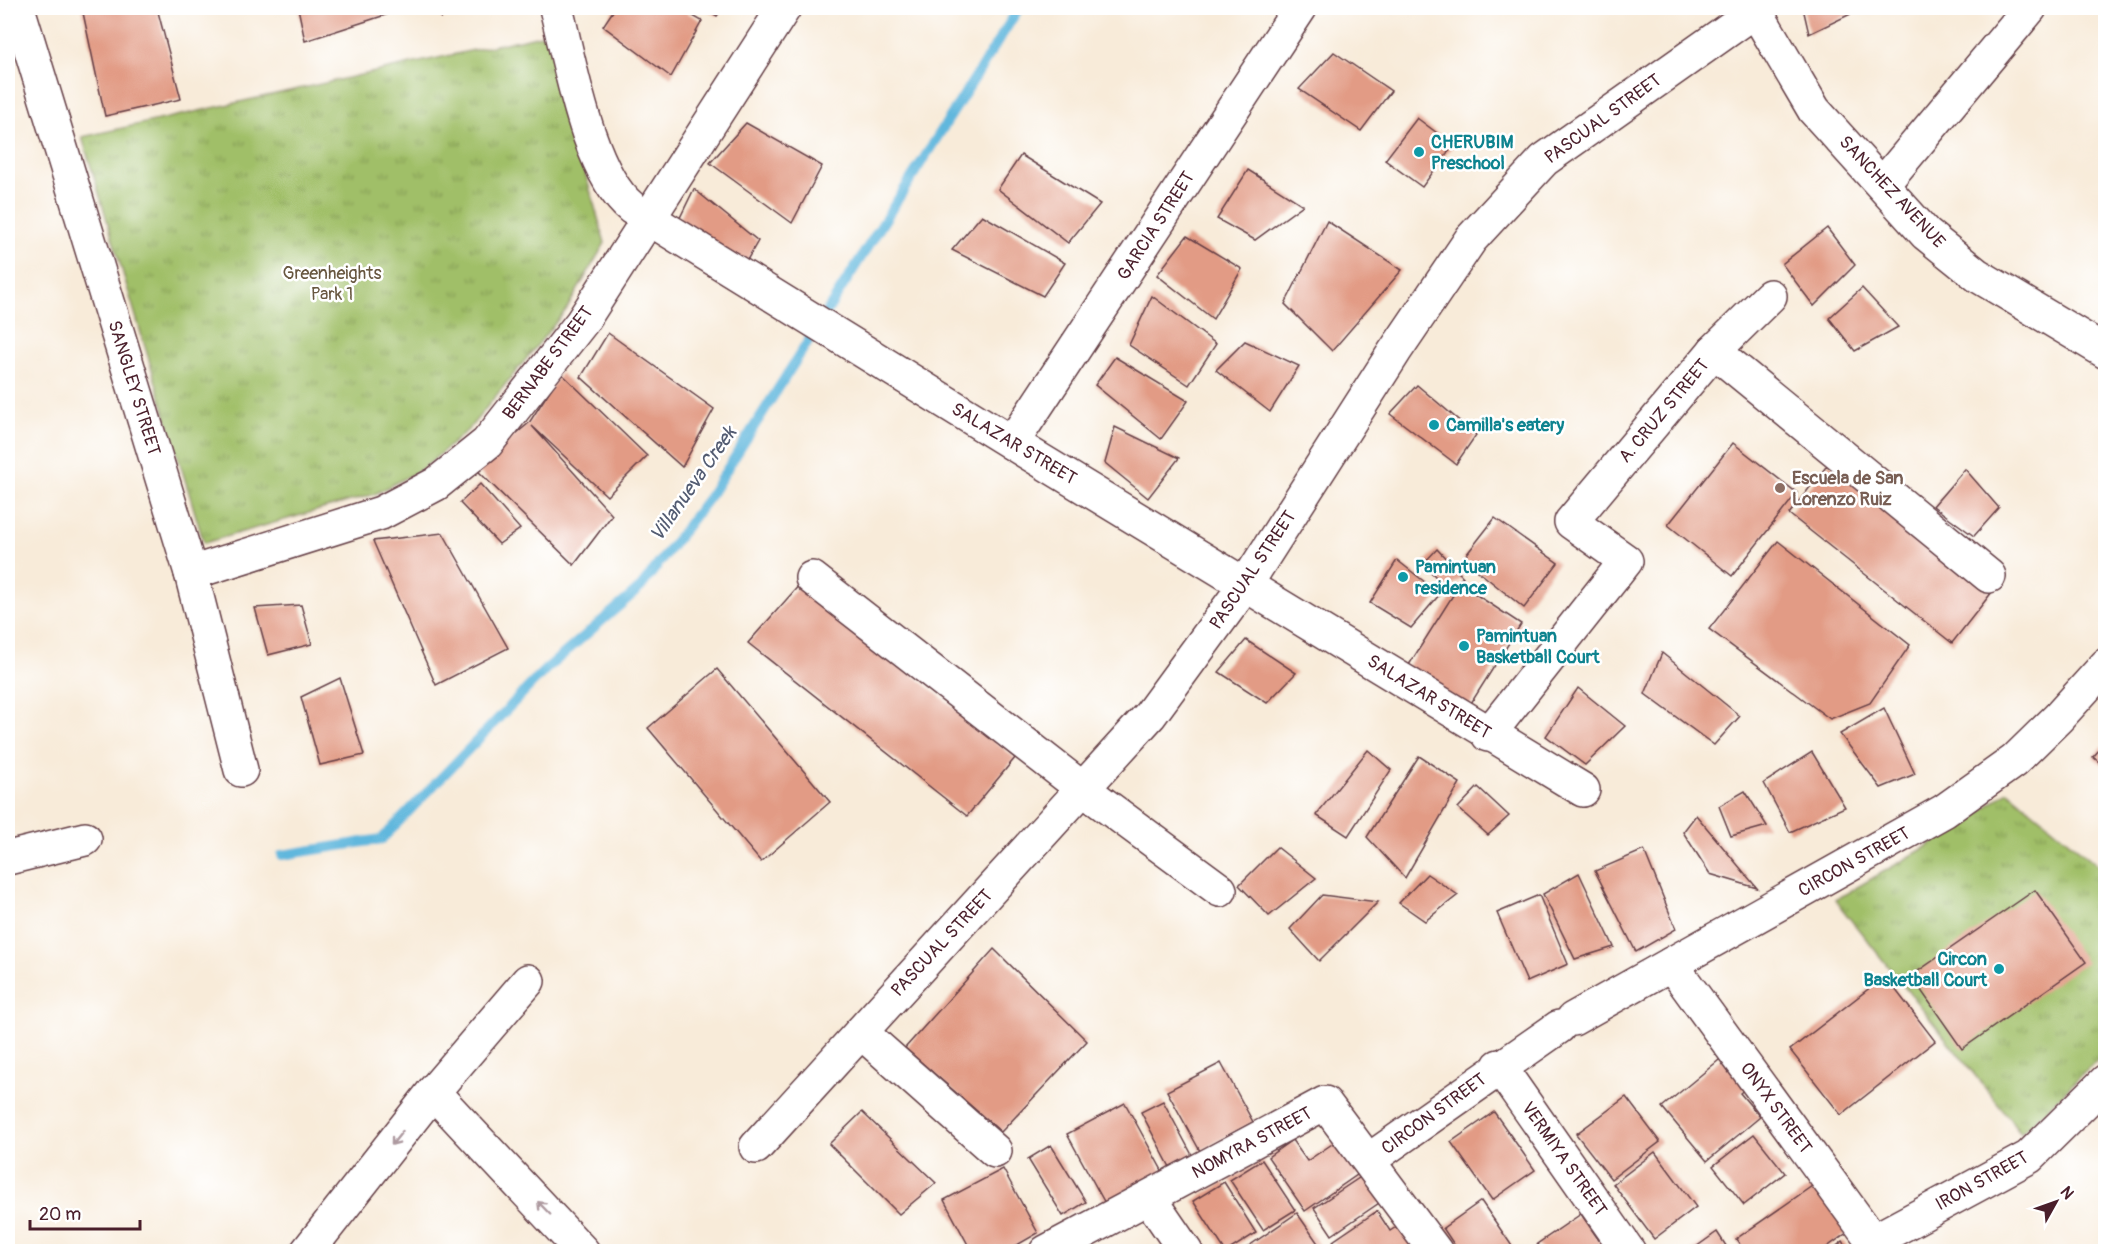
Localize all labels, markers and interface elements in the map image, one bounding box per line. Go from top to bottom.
street label: PASCUAL STREET [1540,69,1666,169]
place label: CHERUBIM Preschool [1431,131,1513,175]
street label: SANCHEZ AVENUE [1834,131,1950,253]
marker: CHERUBIM Preschool [1412,145,1426,159]
street label: GARCIA STREET [1112,167,1200,285]
park label: Greenheights Park 1 [282,262,382,306]
street label: BERNABE STREET [498,302,598,424]
street label: SANGLEY STREET [103,318,165,458]
street label: A. CRUZ STREET [1614,354,1714,468]
street label: SALAZAR STREET [947,398,1081,490]
place label: Camilla's eatery [1446,414,1564,437]
marker: Camilla's eatery [1427,418,1441,432]
water label: Villanueva Creek [644,420,743,546]
place label: Escuela de San Lorenzo Ruiz [1792,467,1903,511]
marker: Escuela de San Lorenzo Ruiz [1773,481,1787,495]
street label: PASCUAL STREET [1205,506,1301,634]
place label: Pamintuan residence [1415,556,1496,600]
marker: Pamintuan residence [1396,570,1410,584]
place label: Pamintuan Basketball Court [1476,625,1600,669]
marker: Pamintuan Basketball Court [1457,639,1471,653]
street label: SALAZAR STREET [1363,650,1495,744]
street label: CIRCON STREET [1794,822,1914,902]
street label: PASCUAL STREET [886,885,998,1001]
place label: Circon Basketball Court [1864,948,1988,992]
marker: Circon Basketball Court [1992,962,2006,976]
street label: ONYX STREET [1735,1058,1817,1158]
street label: CIRCON STREET [1377,1068,1491,1160]
street label: VERMIYA STREET [1516,1097,1612,1221]
street label: NOMYRA STREET [1188,1102,1316,1184]
one-way arrow [390,1130,403,1146]
street label: IRON STREET [1932,1146,2032,1216]
north arrow [2026,1172,2086,1232]
text: N [2056,1182,2078,1204]
scale bar [30,1193,140,1231]
one-way arrow [537,1201,551,1216]
text: 20 m [39,1203,81,1226]

